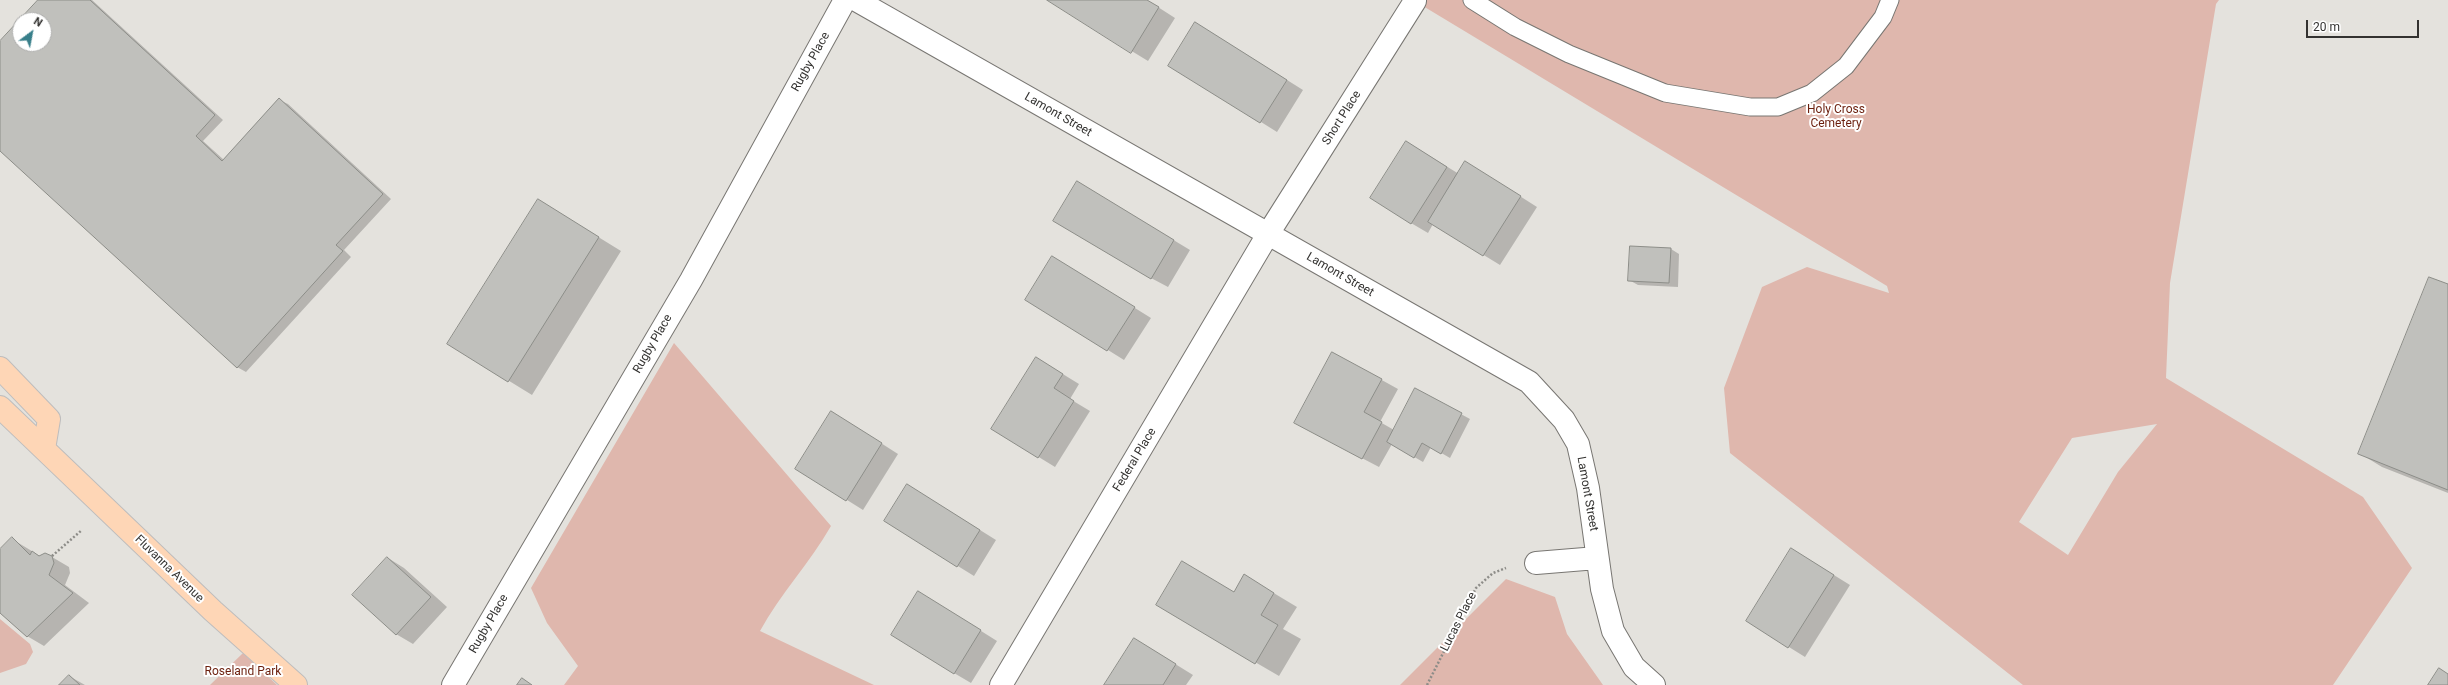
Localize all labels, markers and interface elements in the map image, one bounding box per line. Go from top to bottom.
north arrow [12,12,52,52]
scale bar [2308,12,2421,38]
text: N [31,15,45,30]
text: 20 m [2313,20,2340,34]
street label: Rugby Place [789,30,833,94]
street label: Short Place [1320,88,1364,148]
street label: Lamont Street [1022,90,1094,140]
park label: Holy Cross Cemetery [1807,103,1865,131]
street label: Lamont Street [1304,250,1376,300]
street label: Rugby Place [630,312,676,376]
street label: Federal Place [1110,425,1160,495]
street label: Lamont Street [1573,456,1601,532]
street label: Fluvanna Avenue [131,532,207,606]
street label: Lucas Place [1438,590,1480,654]
street label: Rugby Place [466,592,512,656]
park label: Roseland Park [205,665,281,679]

